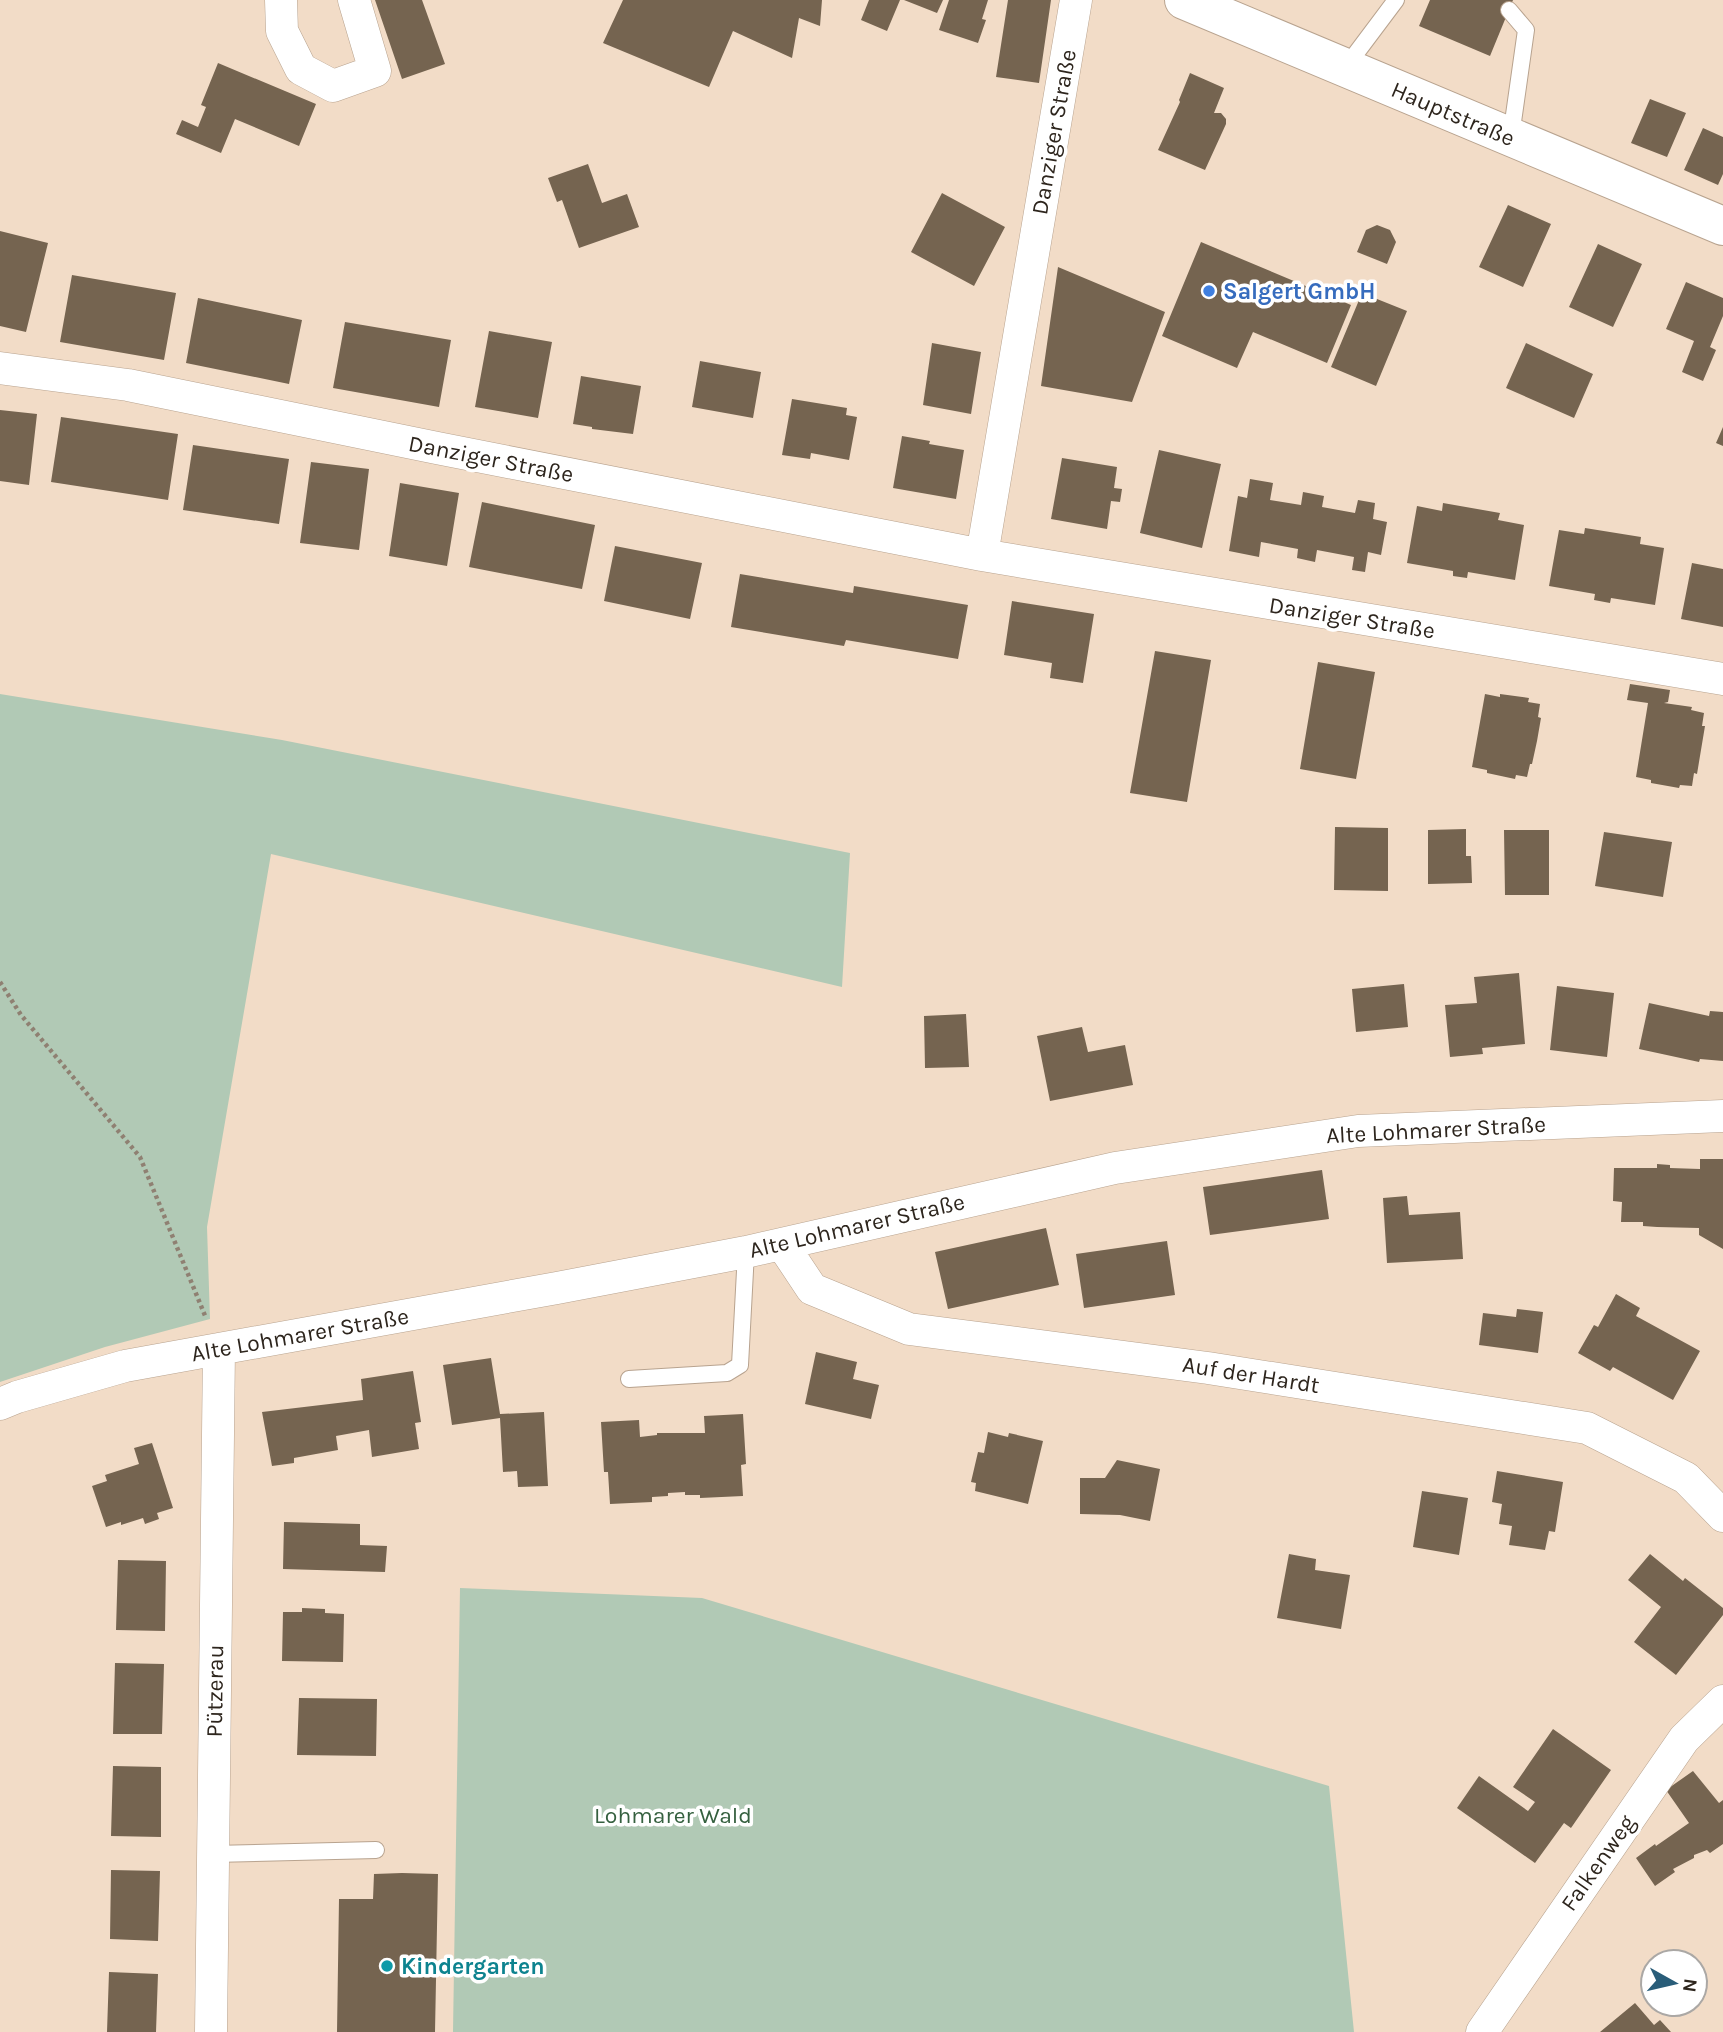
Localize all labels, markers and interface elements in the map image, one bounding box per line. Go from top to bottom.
street label: Danziger Straße [1026,47,1082,217]
street label: Hauptstraße [1387,76,1519,152]
place label: Salgert GmbH [1223,278,1375,305]
marker: Salgert GmbH [1201,283,1217,299]
street label: Danziger Straße [406,430,576,488]
street label: Danziger Straße [1267,592,1437,644]
street label: Alte Lohmarer Straße [1325,1111,1547,1149]
street label: Alte Lohmarer Straße [747,1188,967,1264]
street label: Alte Lohmarer Straße [189,1303,411,1367]
street label: Auf der Hardt [1181,1351,1322,1399]
street label: Pützerau [201,1644,229,1738]
park label: Lohmarer Wald [594,1802,752,1829]
street label: Falkenweg [1555,1810,1641,1916]
north arrow [1639,1948,1709,2018]
place label: Kindergarten [401,1953,545,1980]
marker: Kindergarten [379,1958,395,1974]
text: N [1678,1977,1702,1994]

